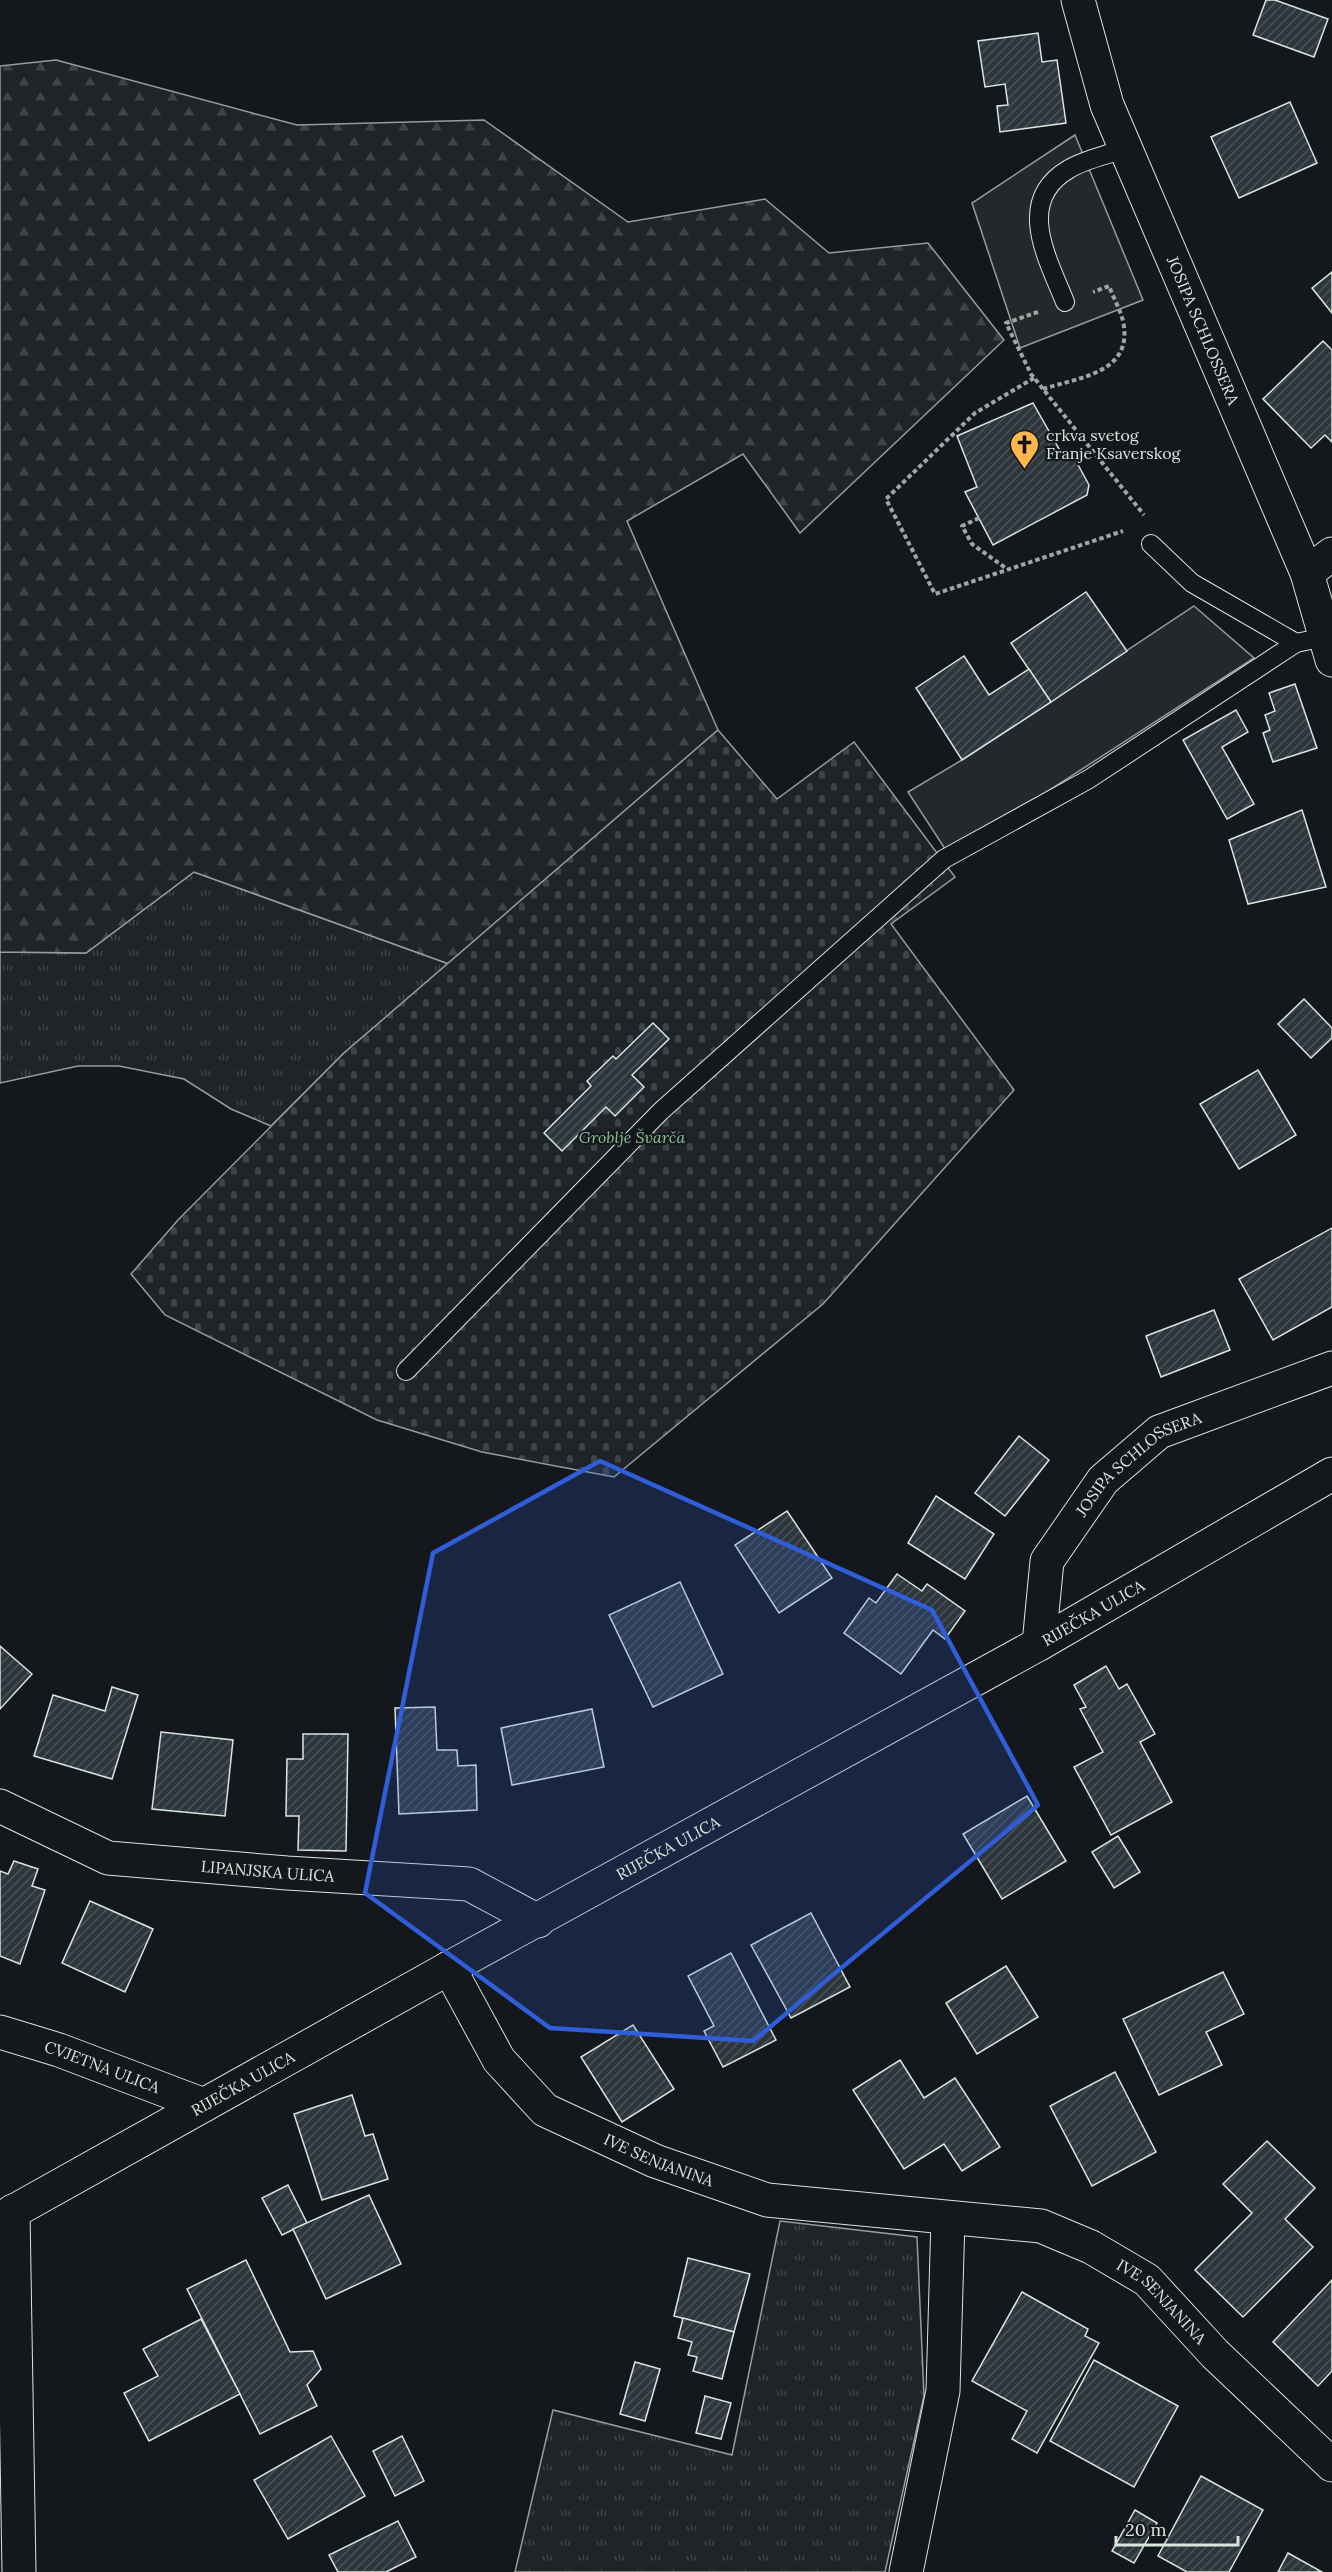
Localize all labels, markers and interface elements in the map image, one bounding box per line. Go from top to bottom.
street label: JOSIPA SCHLOSSERA [1162,252,1244,409]
place label: crkva svetog Franje Ksaverskog [1046,425,1182,463]
church icon: crkva svetog Franje Ksaverskog [1009,428,1041,470]
park label: Groblje Švarča [579,1127,685,1147]
street label: JOSIPA SCHLOSSERA [1070,1407,1205,1521]
street label: RIJEČKA ULICA [1038,1575,1149,1650]
street label: RIJEČKA ULICA [612,1811,724,1884]
street label: LIPANJSKA ULICA [200,1856,336,1886]
street label: CVJETNA ULICA [42,2036,164,2098]
street label: RIJEČKA ULICA [187,2046,299,2120]
street label: IVE SENJANINA [601,2129,717,2191]
street label: IVE SENJANINA [1113,2255,1211,2349]
scale bar [1116,2509,1238,2547]
text: 20 m [1125,2518,1167,2541]

